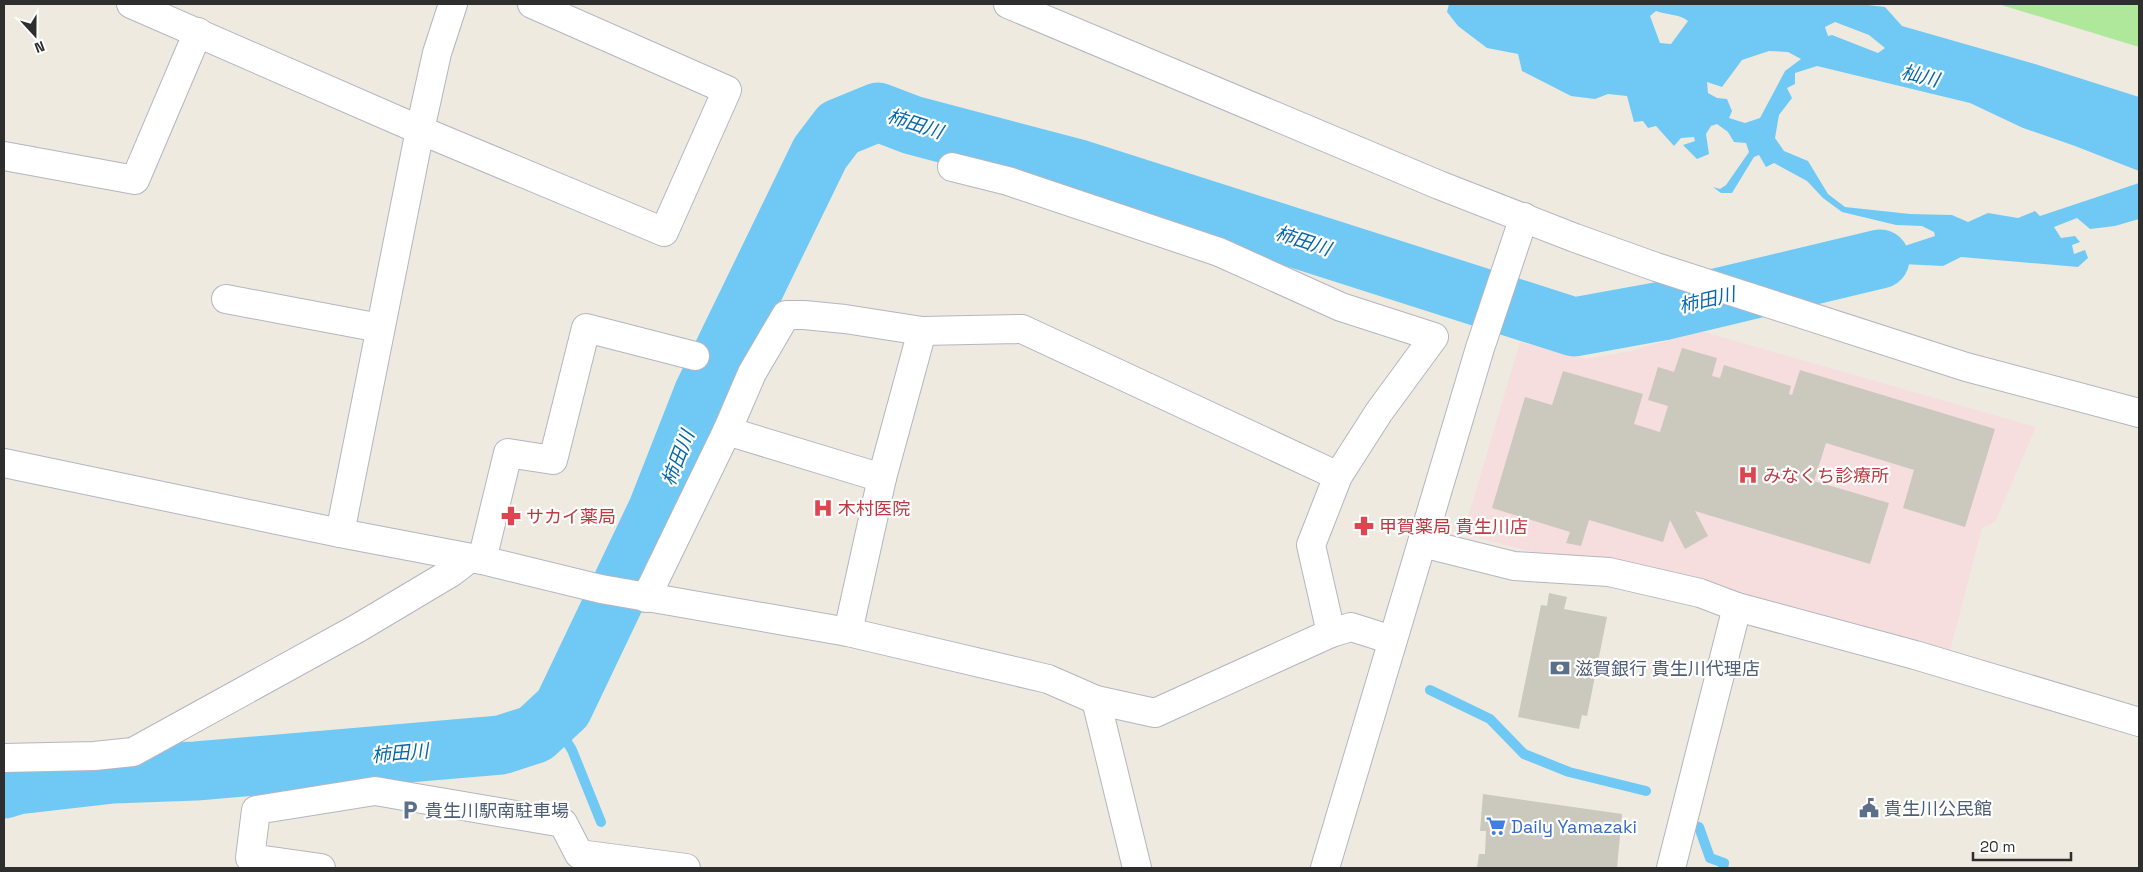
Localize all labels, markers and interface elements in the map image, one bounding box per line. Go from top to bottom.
north arrow [10,10,60,60]
text: N [32,37,47,57]
water label: 杣川 [1899,59,1943,93]
water label: 柿田川 [884,103,948,145]
water label: 柿田川 [1272,220,1336,262]
water label: 柿田川 [1676,281,1740,319]
water label: 柿田川 [656,425,701,489]
hospital icon: みなくち診療所 [1737,464,1759,486]
place label: みなくち診療所 [1763,464,1889,487]
hospital icon: 木村医院 [812,497,834,519]
place label: 木村医院 [838,497,910,520]
pharmacy icon: サカイ薬局 [500,505,522,527]
place label: サカイ薬局 [526,505,616,528]
pharmacy icon: 甲賀薬局 貴生川店 [1353,515,1375,537]
place label: 甲賀薬局 貴生川店 [1379,515,1528,538]
bank icon: 滋賀銀行 貴生川代理店 [1549,657,1571,679]
place label: 滋賀銀行 貴生川代理店 [1575,657,1760,680]
water label: 柿田川 [371,738,431,768]
public building icon: 貴生川公民館 [1858,797,1880,819]
place label: 貴生川公民館 [1884,797,1992,820]
parking icon: 貴生川駅南駐車場 [399,799,421,821]
place label: 貴生川駅南駐車場 [425,799,569,822]
supermarket icon: Daily Yamazaki [1485,815,1507,837]
place label: Daily Yamazaki [1511,815,1637,838]
scale bar [1973,830,2070,862]
text: 20 m [1980,837,2015,856]

